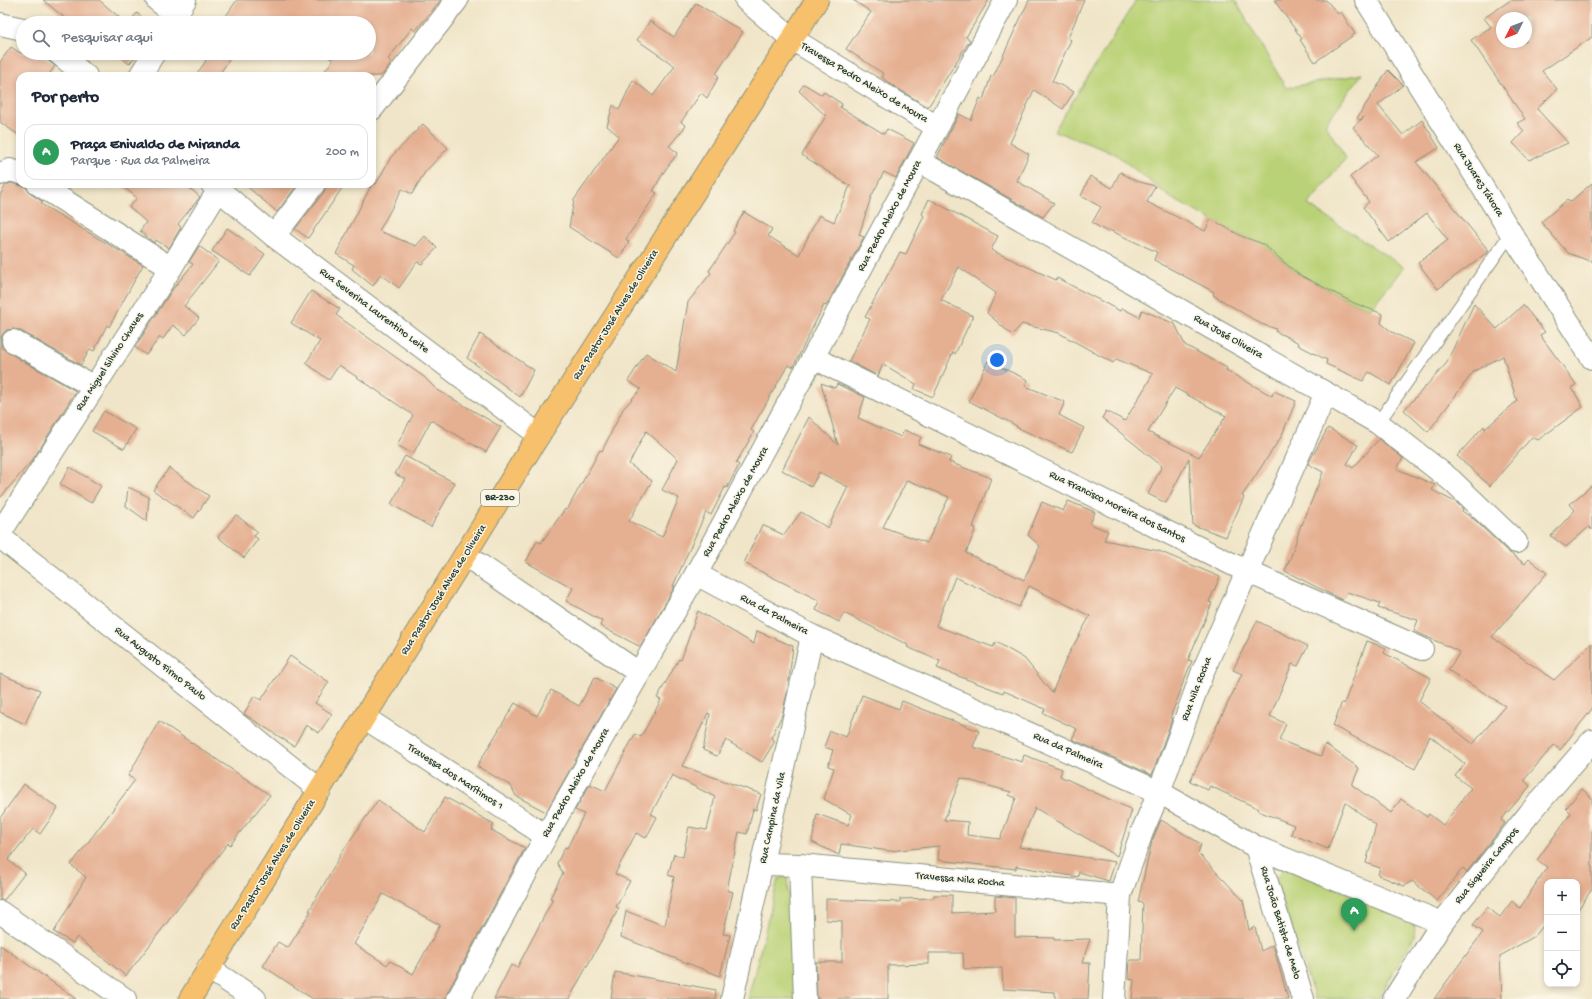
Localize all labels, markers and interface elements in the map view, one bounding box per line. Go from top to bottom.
north arrow [1496,12,1532,48]
search box [16,16,376,60]
icon: search [30,27,52,49]
text: Pesquisar aqui [62,29,153,47]
street label: Travessa Pedro Aleixo de Moura [797,40,931,126]
text: Por perto [32,88,99,108]
text: Praça Enivaldo de Miranda [71,136,240,154]
street label: Rua Juarez Távora [1450,141,1506,220]
text: A [42,145,50,160]
text: 200 m [326,145,359,160]
text: Parque · Rua da Palmeira [71,154,210,169]
street label: Rua Pedro Aleixo de Moura [856,158,925,274]
street label: Rua Pastor José Alves de Oliveira [571,247,662,382]
street label: Rua Severina Laurentino Leite [317,266,431,356]
street label: Rua Miguel Silvino Chaves [74,310,147,414]
street label: Rua José Oliveira [1191,312,1265,362]
your location [987,350,1007,370]
street label: Rua Pedro Aleixo de Moura [701,444,772,559]
street label: Rua Francisco Moreira dos Santos [1047,469,1188,546]
road number: BR-230 [481,490,519,506]
street label: Rua Pastor José Alves de Oliveira [399,522,490,657]
street label: Rua da Palmeira [738,592,811,638]
street label: Rua Augusto Firmo Paulo [112,624,208,704]
street label: Rua Nila Rocha [1179,654,1215,723]
street label: Rua Pedro Aleixo de Moura [540,725,613,840]
street label: Rua da Palmeira [1031,730,1106,772]
street label: Travessa dos Marítimos 1 [404,741,505,813]
street label: Rua Campina da Vila [757,770,789,865]
street label: Rua Pastor José Alves de Oliveira [228,797,319,932]
street label: Rua Siqueira Campos [1453,825,1522,907]
street label: Rua João Batista de Melo [1257,865,1303,981]
street label: Travessa Nila Rocha [914,870,1006,890]
map controls [1544,879,1580,987]
button: + [1544,879,1580,915]
pin: A [1341,898,1367,931]
button: − [1544,915,1580,951]
button: locate [1544,951,1580,987]

